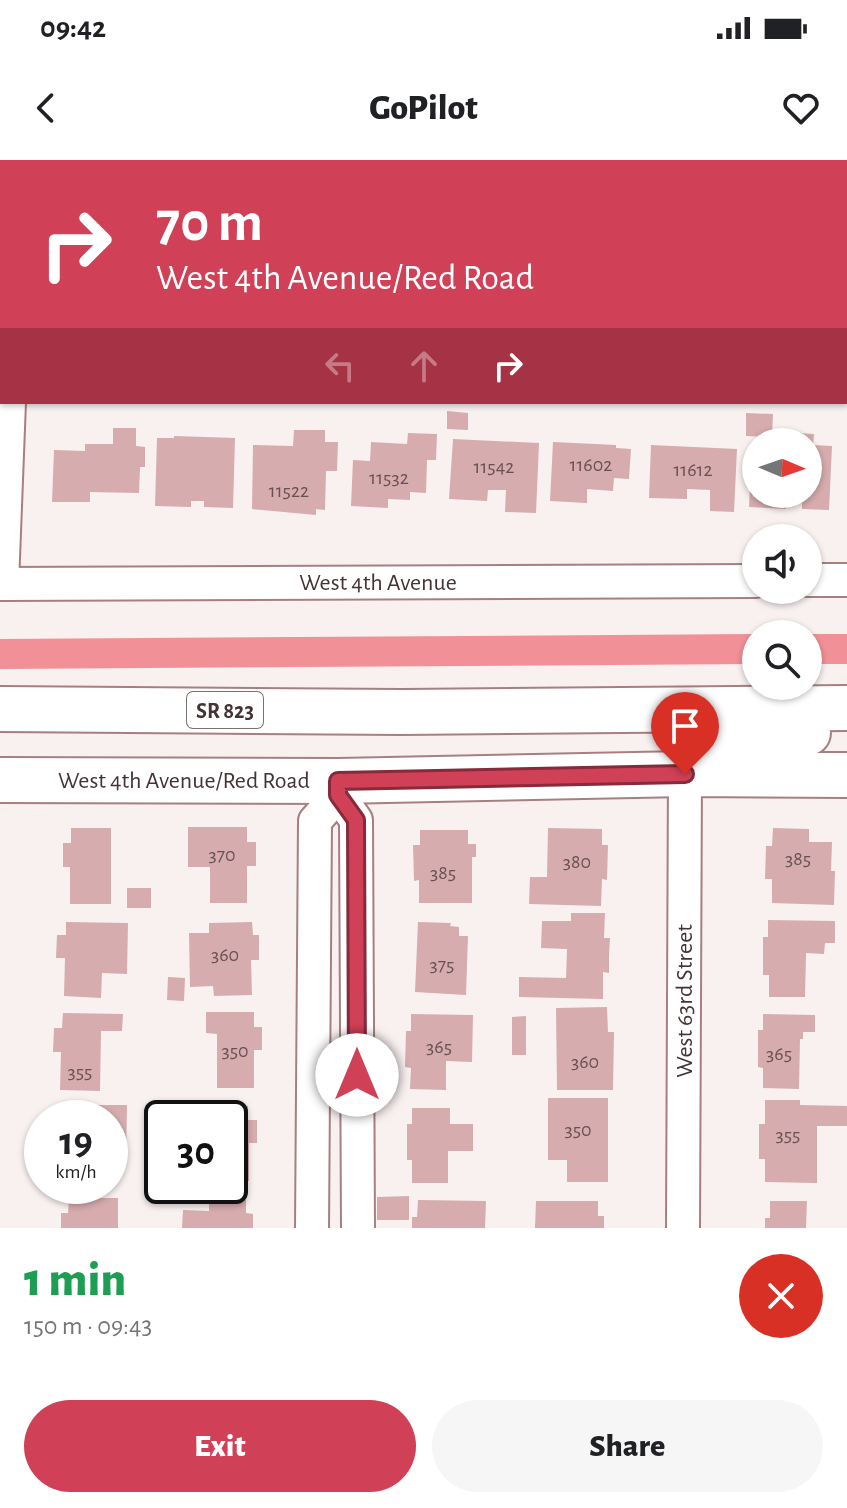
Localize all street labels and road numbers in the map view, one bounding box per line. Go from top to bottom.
street label: West 4th Avenue [299,571,457,595]
road number: SR 823 [187,692,263,728]
street label: West 4th Avenue/Red Road [58,769,310,793]
street label: West 63rd Street [673,924,697,1078]

